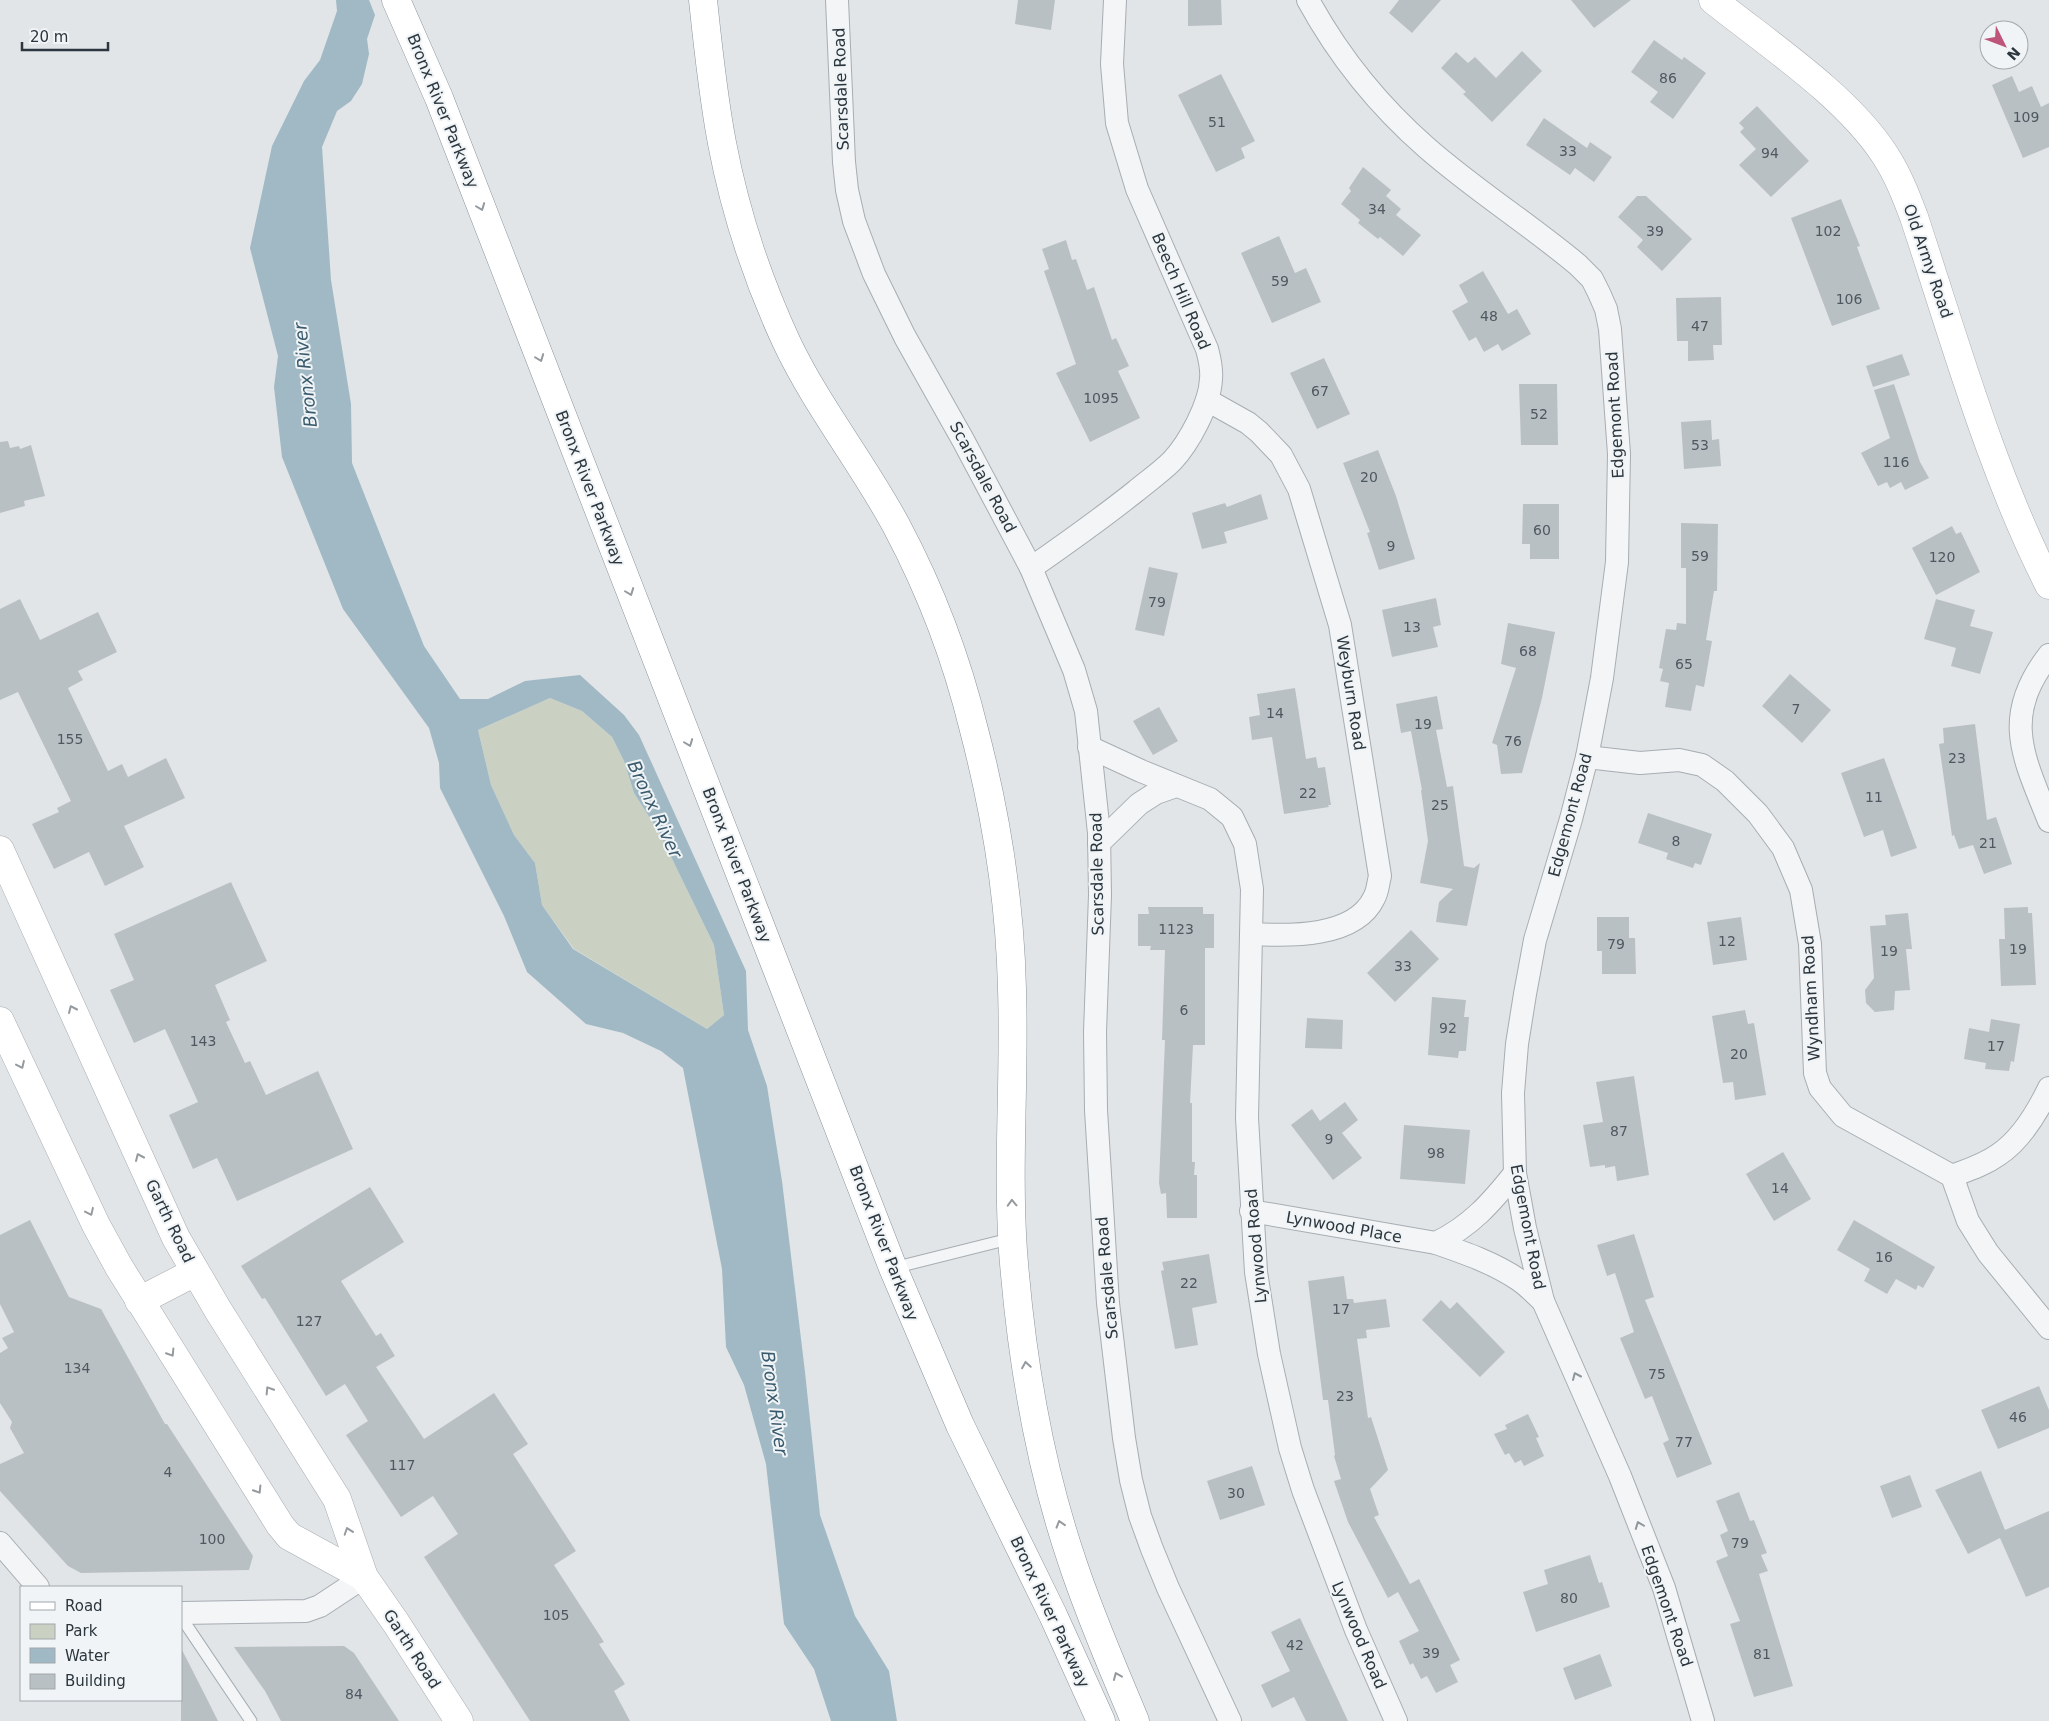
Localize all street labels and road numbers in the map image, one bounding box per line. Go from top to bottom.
street label: Scarsdale Road [829,27,853,151]
street label: Bronx River Parkway [403,31,483,191]
street label: Old Army Road [1900,201,1956,321]
street label: Beech Hill Road [1148,230,1214,352]
street label: Edgemont Road [1602,351,1628,479]
street label: Bronx River Parkway [552,407,628,569]
street label: Scarsdale Road [946,418,1020,536]
street label: Weyburn Road [1333,634,1369,752]
street label: Edgemont Road [1544,751,1596,879]
street label: Bronx River Parkway [699,784,775,946]
street label: Scarsdale Road [1086,812,1108,936]
street label: Wyndham Road [1798,935,1824,1061]
street label: Bronx River Parkway [846,1162,922,1324]
street label: Edgemont Road [1507,1163,1549,1291]
street label: Garth Road [142,1176,198,1266]
street label: Lynwood Road [1242,1188,1270,1304]
street label: Lynwood Place [1284,1207,1404,1247]
street label: Scarsdale Road [1092,1216,1122,1340]
street label: Bronx River Parkway [1006,1533,1094,1691]
street label: Edgemont Road [1637,1543,1697,1669]
street label: Lynwood Road [1328,1578,1390,1692]
street label: Garth Road [379,1606,445,1692]

